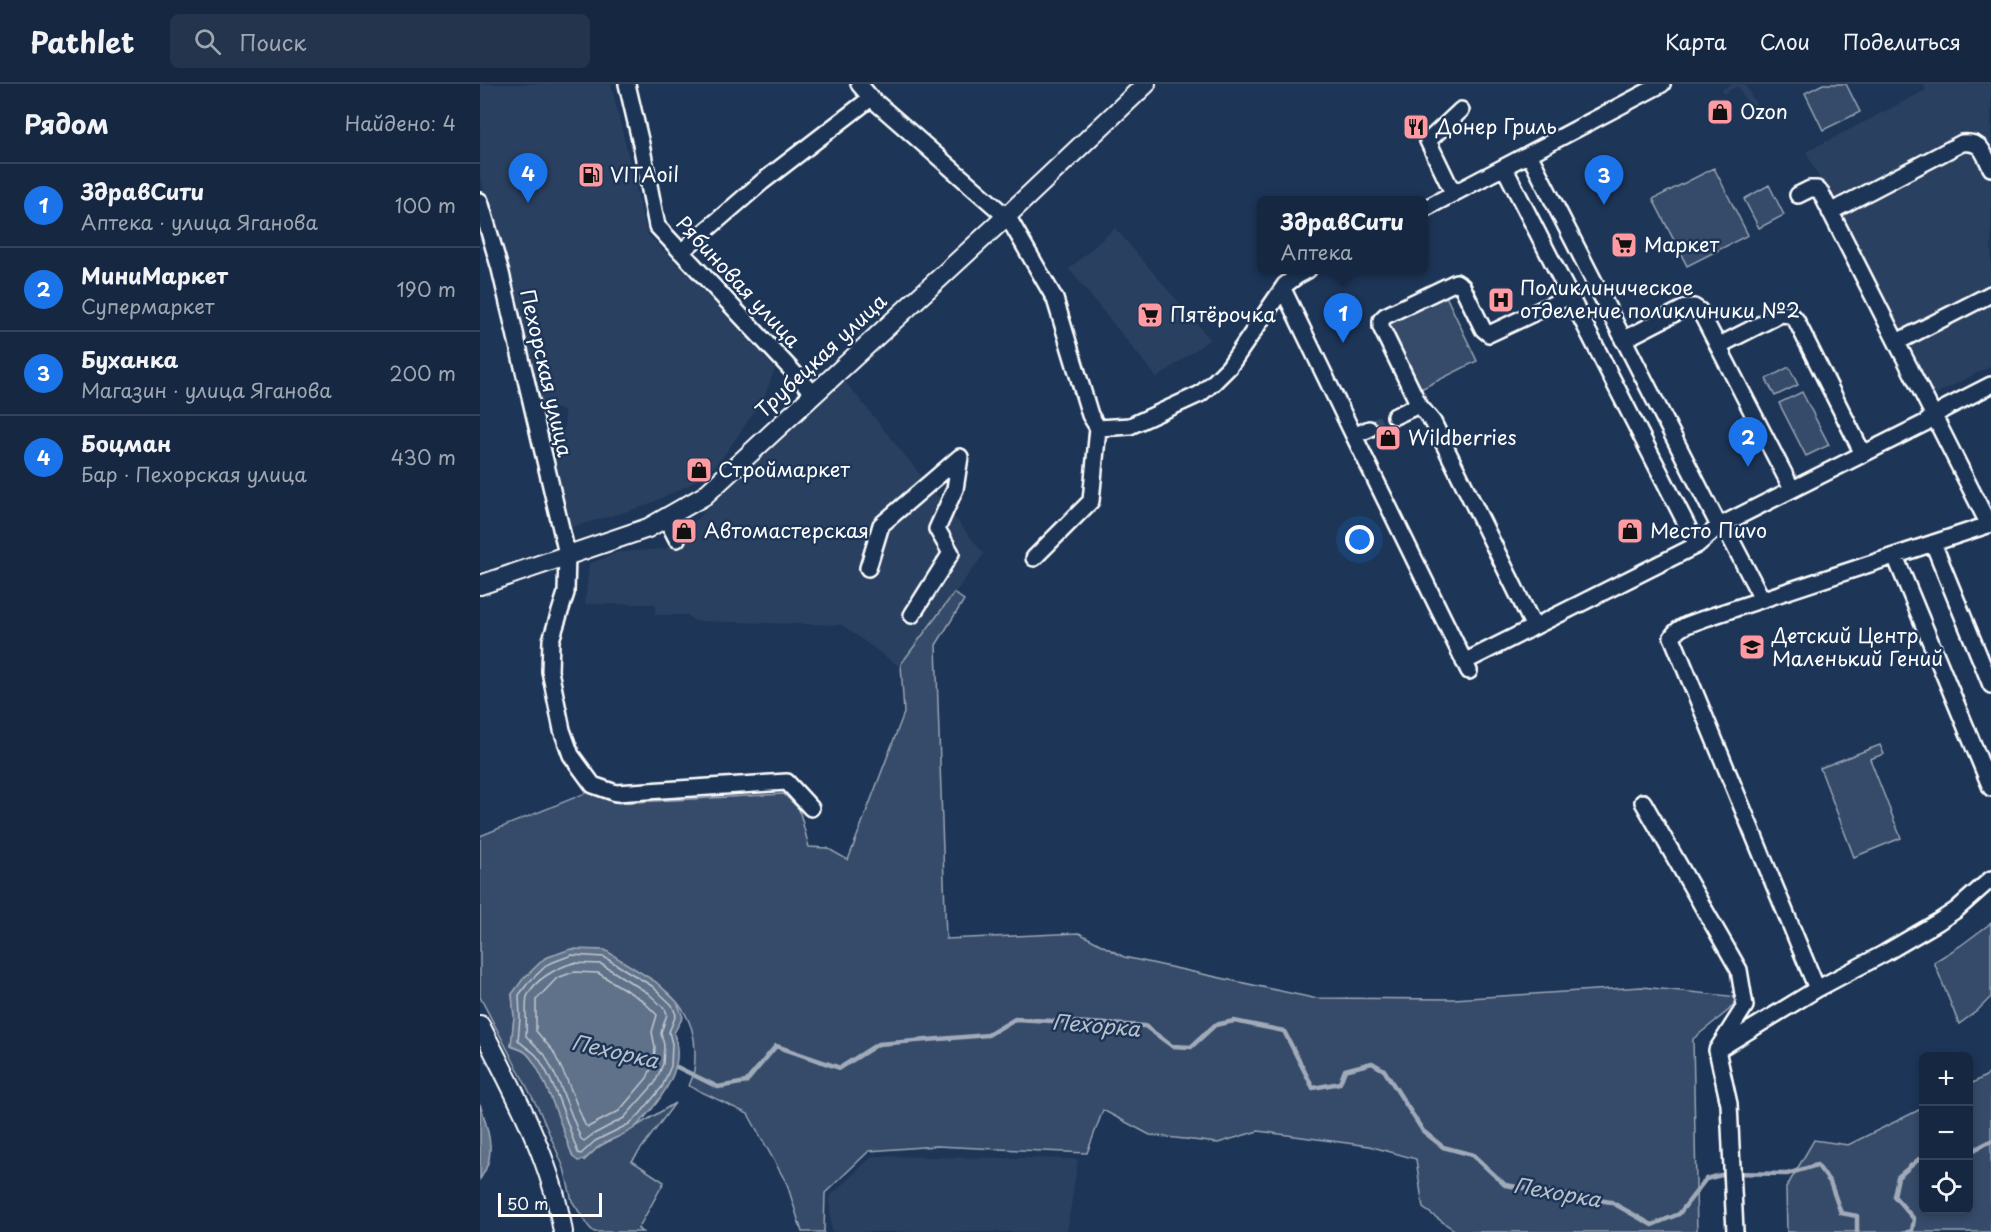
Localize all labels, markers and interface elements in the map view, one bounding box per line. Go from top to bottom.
search box [170,14,590,68]
text: Pathlet [30,20,134,63]
icon: search [191,25,224,58]
text: Поиск [239,25,306,58]
text: Карта [1665,25,1727,57]
text: Слои [1760,25,1810,57]
text: Поделиться [1843,25,1961,57]
place label: Ozon [1740,96,1788,126]
shop icon: Ozon [1705,97,1735,127]
text: Рядом [24,104,109,143]
text: Найдено: 4 [345,108,456,138]
place label: Донер Гриль [1435,111,1557,141]
restaurant icon: Донер Гриль [1401,112,1431,142]
pin: 4 [508,154,548,203]
pin: 3 [1584,156,1624,205]
place label: VITAoil [610,159,679,189]
fuel station icon: VITAoil [576,160,606,190]
text: ЗдравСити [81,174,204,207]
text: 1 [39,190,48,220]
text: 100 m [395,190,456,220]
popup [1257,196,1428,274]
text: ЗдравСити [1281,204,1404,237]
text: Аптека · улица Яганова [81,207,318,237]
street label: Рябиновая улица [670,209,808,354]
place label: Маркет [1644,229,1720,259]
supermarket icon: Маркет [1609,230,1639,260]
text: Аптека [1281,237,1353,267]
text: МиниМаркет [81,258,228,291]
place label: Поликлиническое отделение поликлиники №2 [1520,272,1800,325]
text: 2 [36,274,51,304]
text: 190 m [397,274,456,304]
hospital icon: Поликлиническое отделение поликлиники №2 [1486,285,1516,315]
street label: Пехорская улица [513,286,581,460]
street label: Трубецкая улица [748,286,893,424]
text: Супермаркет [81,291,214,321]
pin: 1 [1324,294,1362,343]
place label: Пятёрочка [1170,299,1276,329]
supermarket icon: Пятёрочка [1135,300,1165,330]
text: Буханка [81,342,178,375]
text: 3 [37,358,50,388]
text: 200 m [389,358,456,388]
text: Магазин · улица Яганова [81,375,332,405]
pin: 2 [1728,418,1768,467]
place label: Wildberries [1408,422,1517,452]
shop icon: Wildberries [1373,423,1403,453]
text: Боцман [81,426,171,459]
text: 4 [37,442,50,472]
text: 430 m [391,442,456,472]
place label: Строймаркет [718,454,850,484]
shop icon: Строймаркет [684,455,714,485]
text: Бар · Пехорская улица [81,459,307,489]
place label: Автомастерская [704,515,869,545]
place label: Место Пиvо [1650,515,1767,545]
shop icon: Автомастерская [669,516,699,546]
shop icon: Место Пиvо [1615,516,1645,546]
your location [1345,525,1374,554]
place label: Детский Центр Маленький Гений [1771,620,1943,673]
school or university icon: Детский Центр Маленький Гений [1737,632,1767,662]
water label: Пехорка [1051,1004,1142,1044]
water label: Пехорка [569,1025,663,1076]
map controls [1919,1052,1973,1214]
button: + [1919,1052,1973,1106]
button: − [1919,1106,1973,1160]
button: locate [1919,1160,1973,1214]
water label: Пехорка [1511,1168,1604,1215]
scale bar [498,1190,602,1218]
text: 50 m [507,1191,548,1215]

